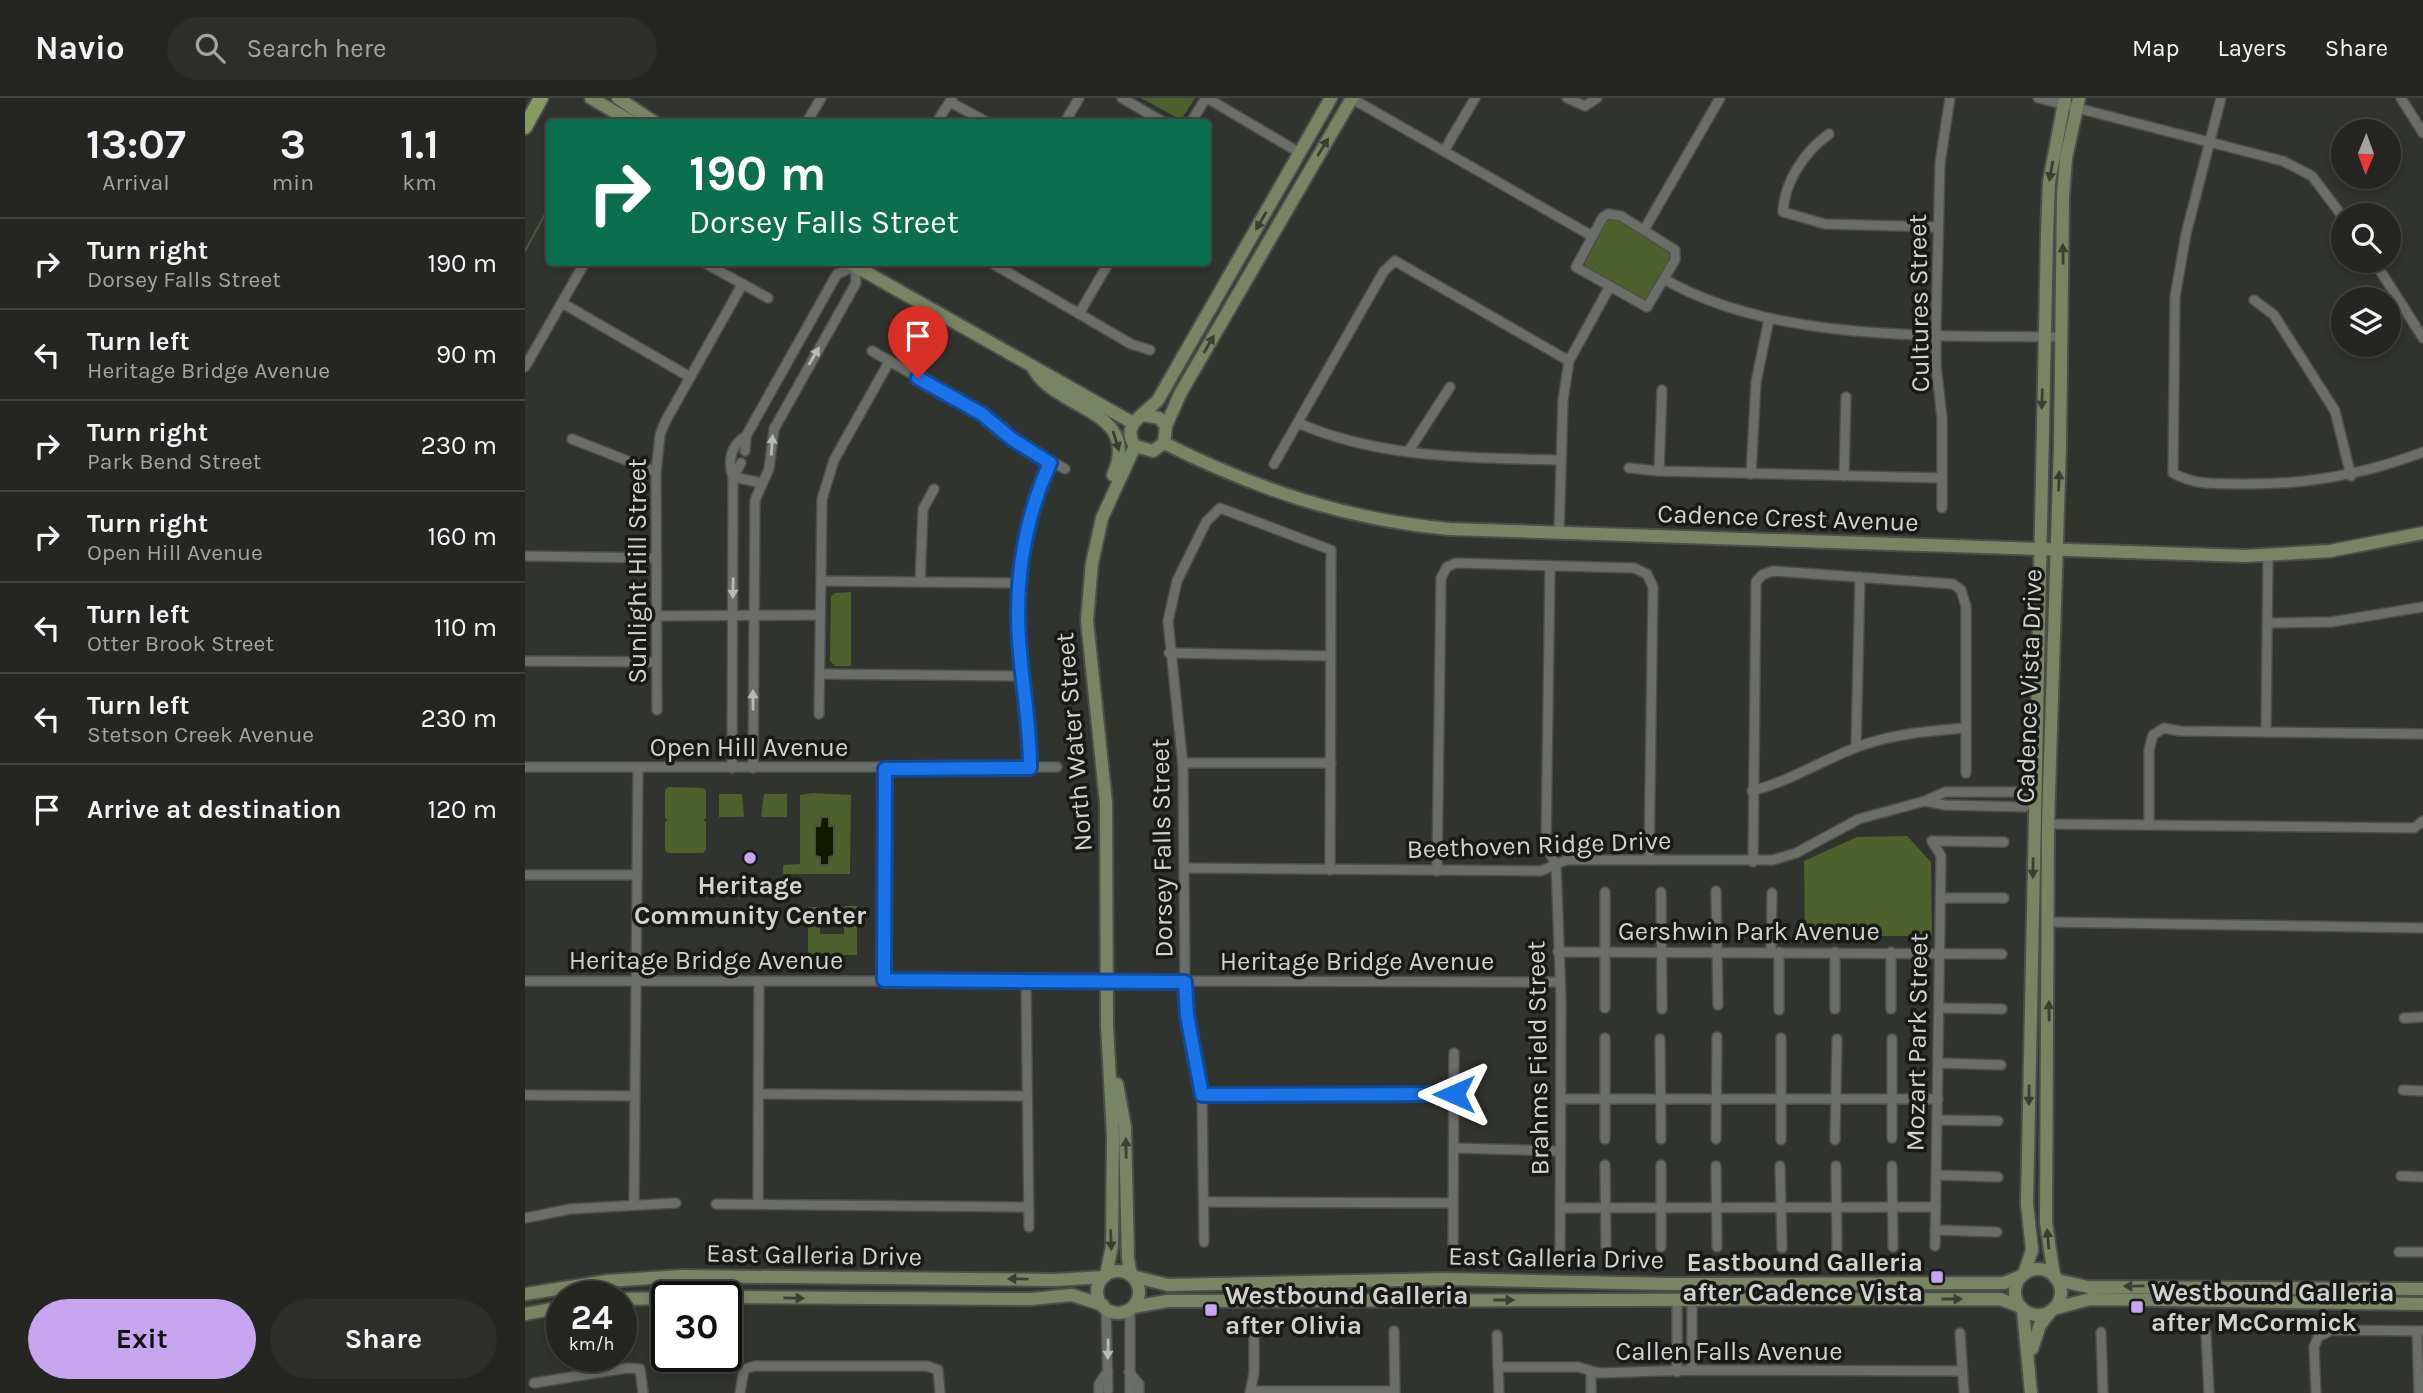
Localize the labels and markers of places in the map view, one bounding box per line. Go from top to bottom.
pin [888,306,948,378]
marker: Heritage Community Center [742,850,758,866]
place label: Heritage Community Center [634,870,867,931]
place label: Eastbound Galleria after Cadence Vista [1682,1247,1923,1308]
marker: Eastbound Galleria after Cadence Vista [1929,1269,1945,1285]
place label: Westbound Galleria after McCormick [2151,1277,2394,1338]
place label: Westbound Galleria after Olivia [1225,1280,1468,1341]
marker: Westbound Galleria after McCormick [2129,1299,2145,1315]
marker: Westbound Galleria after Olivia [1203,1302,1219,1318]

